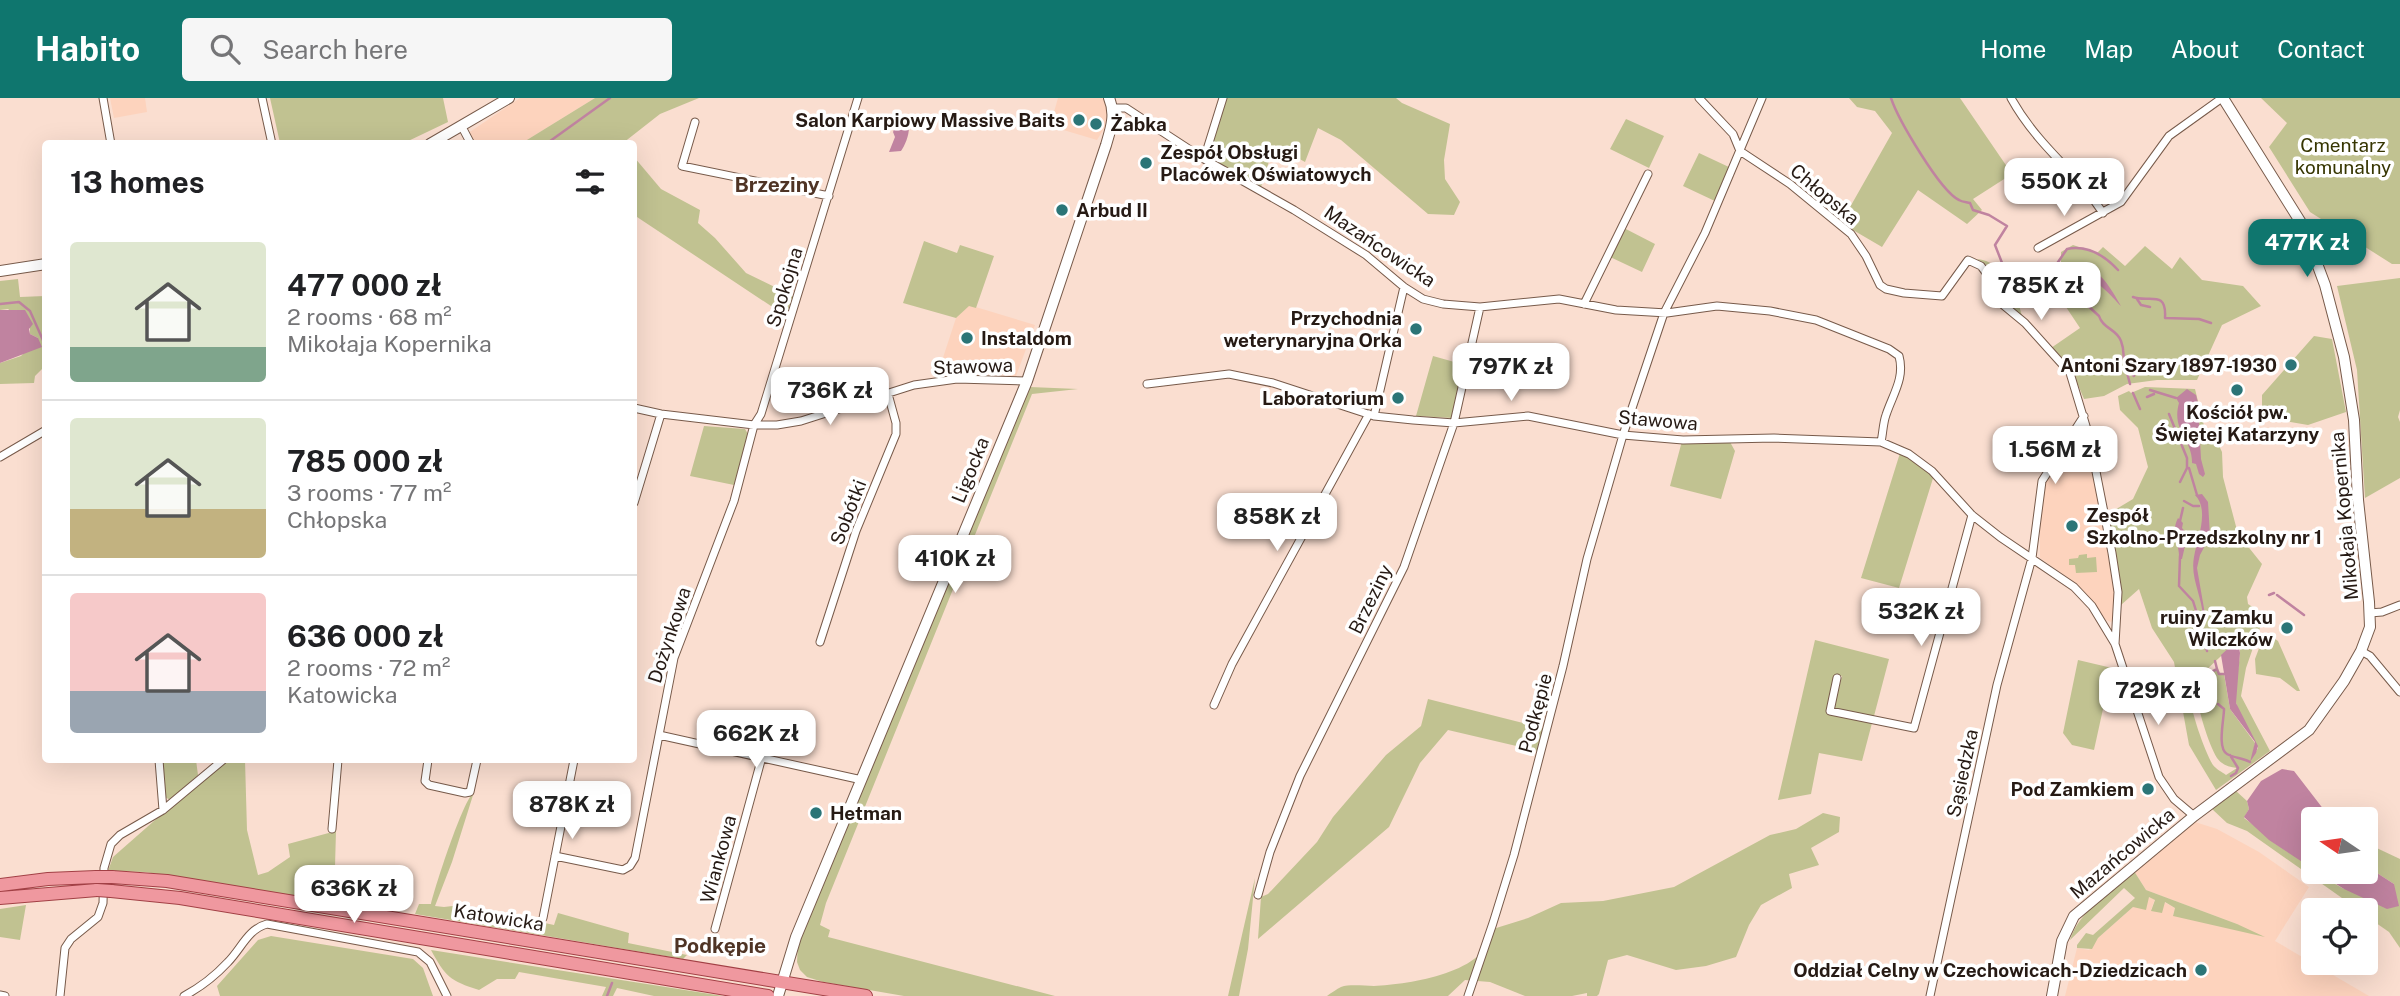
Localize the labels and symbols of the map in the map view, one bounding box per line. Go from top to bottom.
place label: Salon Karpiowy Massive Baits [795,109,1065,131]
marker: Salon Karpiowy Massive Baits [1071,112,1087,128]
place label: Żabka [1110,113,1167,135]
marker: Żabka [1088,116,1104,132]
park label: Cmentarz komunalny [2295,134,2391,178]
place label: Zespół Obsługi Placówek Oświatowych [1160,141,1372,185]
marker: Zespół Obsługi Placówek Oświatowych [1138,155,1154,171]
pin: 550K zł [1999,158,2129,218]
street label: Chłopska [1786,159,1864,229]
district label: Brzeziny [734,172,820,197]
place label: Arbud II [1076,199,1148,221]
street label: Mazańcowicka [1320,201,1440,291]
marker: Arbud II [1054,202,1070,218]
pin: 477K zł [2242,220,2372,279]
street label: Spokojna [761,244,807,330]
pin: 785K zł [1976,262,2106,322]
place label: Przychodnia weterynaryjna Orka [1223,307,1402,351]
marker: Przychodnia weterynaryjna Orka [1408,321,1424,337]
place label: Instaldom [981,327,1072,349]
marker: Instaldom [959,330,975,346]
pin: 797K zł [1446,344,1576,403]
street label: Stawowa [933,354,1013,378]
place label: Antoni Szary 1897-1930 [2060,354,2277,376]
marker: Antoni Szary 1897-1930 [2283,357,2299,373]
pin: 736K zł [765,368,895,427]
marker: Kościół pw. Świętej Katarzyny [2229,382,2245,398]
place label: Laboratorium [1262,387,1384,409]
marker: Laboratorium [1390,390,1406,406]
place label: Kościół pw. Świętej Katarzyny [2155,401,2319,445]
street label: Stawowa [1617,406,1699,434]
pin: 1.56M zł [1983,426,2127,486]
street label: Mikołaja Kopernika [2326,431,2362,601]
street label: Ligocka [947,434,993,506]
street label: Sobótki [826,476,870,548]
pin: 858K zł [1212,494,1342,553]
place label: Zespół Szkolno-Przedszkolny nr 1 [2086,504,2322,548]
marker: Zespół Szkolno-Przedszkolny nr 1 [2064,518,2080,534]
pin: 410K zł [890,536,1020,595]
street label: Brzeziny [1344,561,1396,637]
street label: Dożynkowa [643,584,695,686]
pin: 532K zł [1856,588,1986,648]
place label: ruiny Zamku Wilczków [2160,606,2273,650]
marker: ruiny Zamku Wilczków [2279,620,2295,636]
pin: 729K zł [2093,668,2223,727]
street label: Podkępie [1514,671,1556,755]
pin: 662K zł [691,710,821,770]
street label: Sąsiedzka [1942,727,1982,819]
place label: Pod Zamkiem [2010,778,2134,800]
marker: Pod Zamkiem [2140,781,2156,797]
pin: 878K zł [507,782,637,841]
place label: Hetman [830,802,902,824]
street label: Mazańcowicka [2065,803,2179,903]
marker: Hetman [808,805,824,821]
north arrow [2301,807,2378,884]
street label: Wiankowa [696,813,740,905]
pin: 636K zł [289,866,419,925]
street label: Katowicka [452,899,546,935]
district label: Podkępie [674,933,766,958]
place label: Oddział Celny w Czechowicach-Dziedzicach [1793,959,2187,981]
marker: Oddział Celny w Czechowicach-Dziedzicach [2193,962,2209,978]

